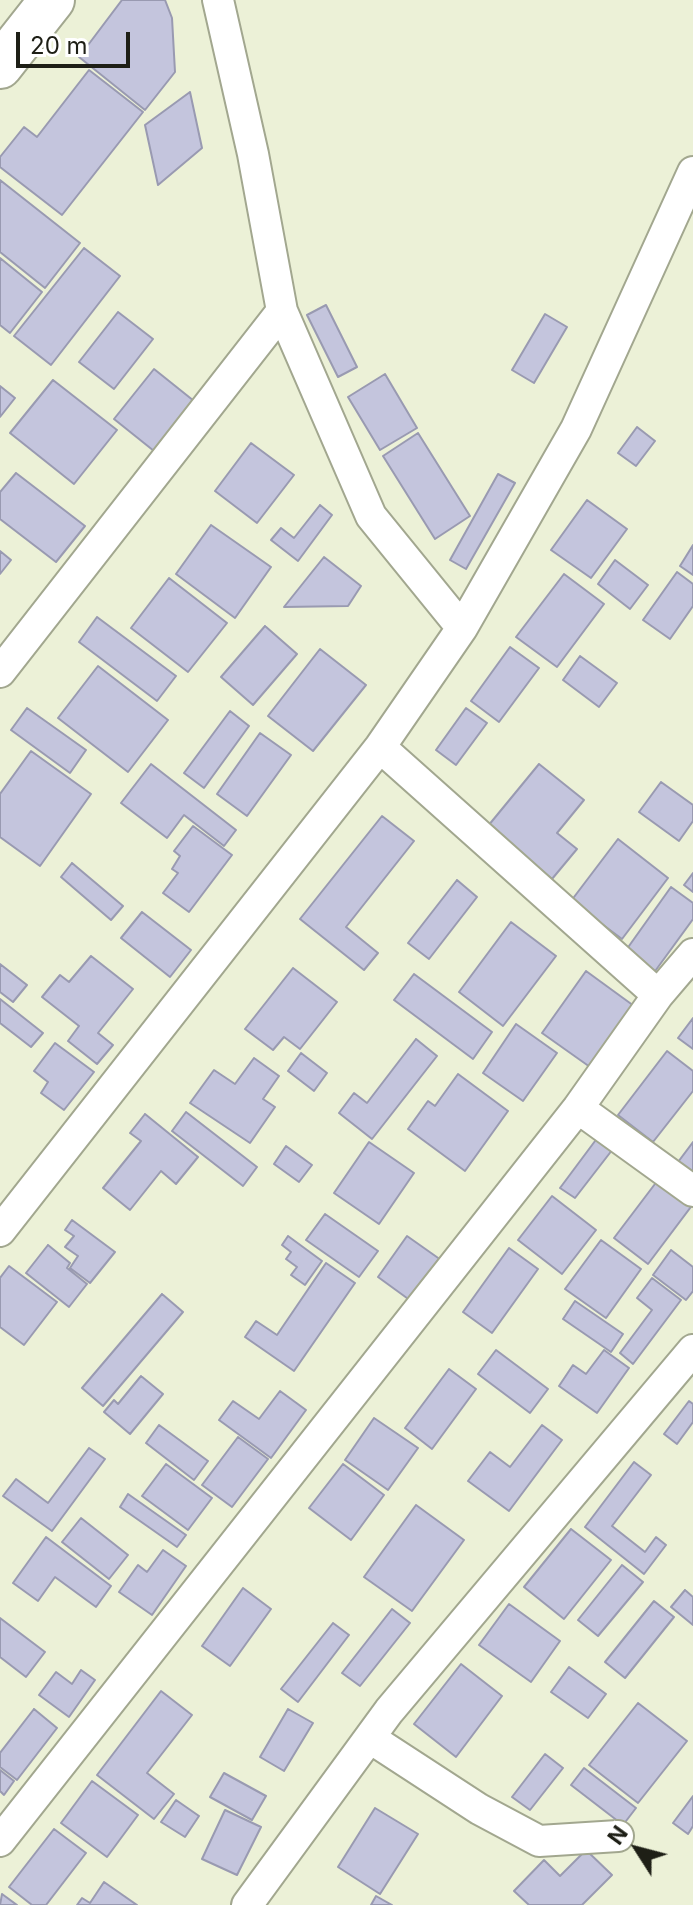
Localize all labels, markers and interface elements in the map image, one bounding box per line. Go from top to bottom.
scale bar [20,16,134,66]
text: 20 m [30,31,88,60]
north arrow [597,1809,677,1889]
text: N [602,1820,633,1849]

